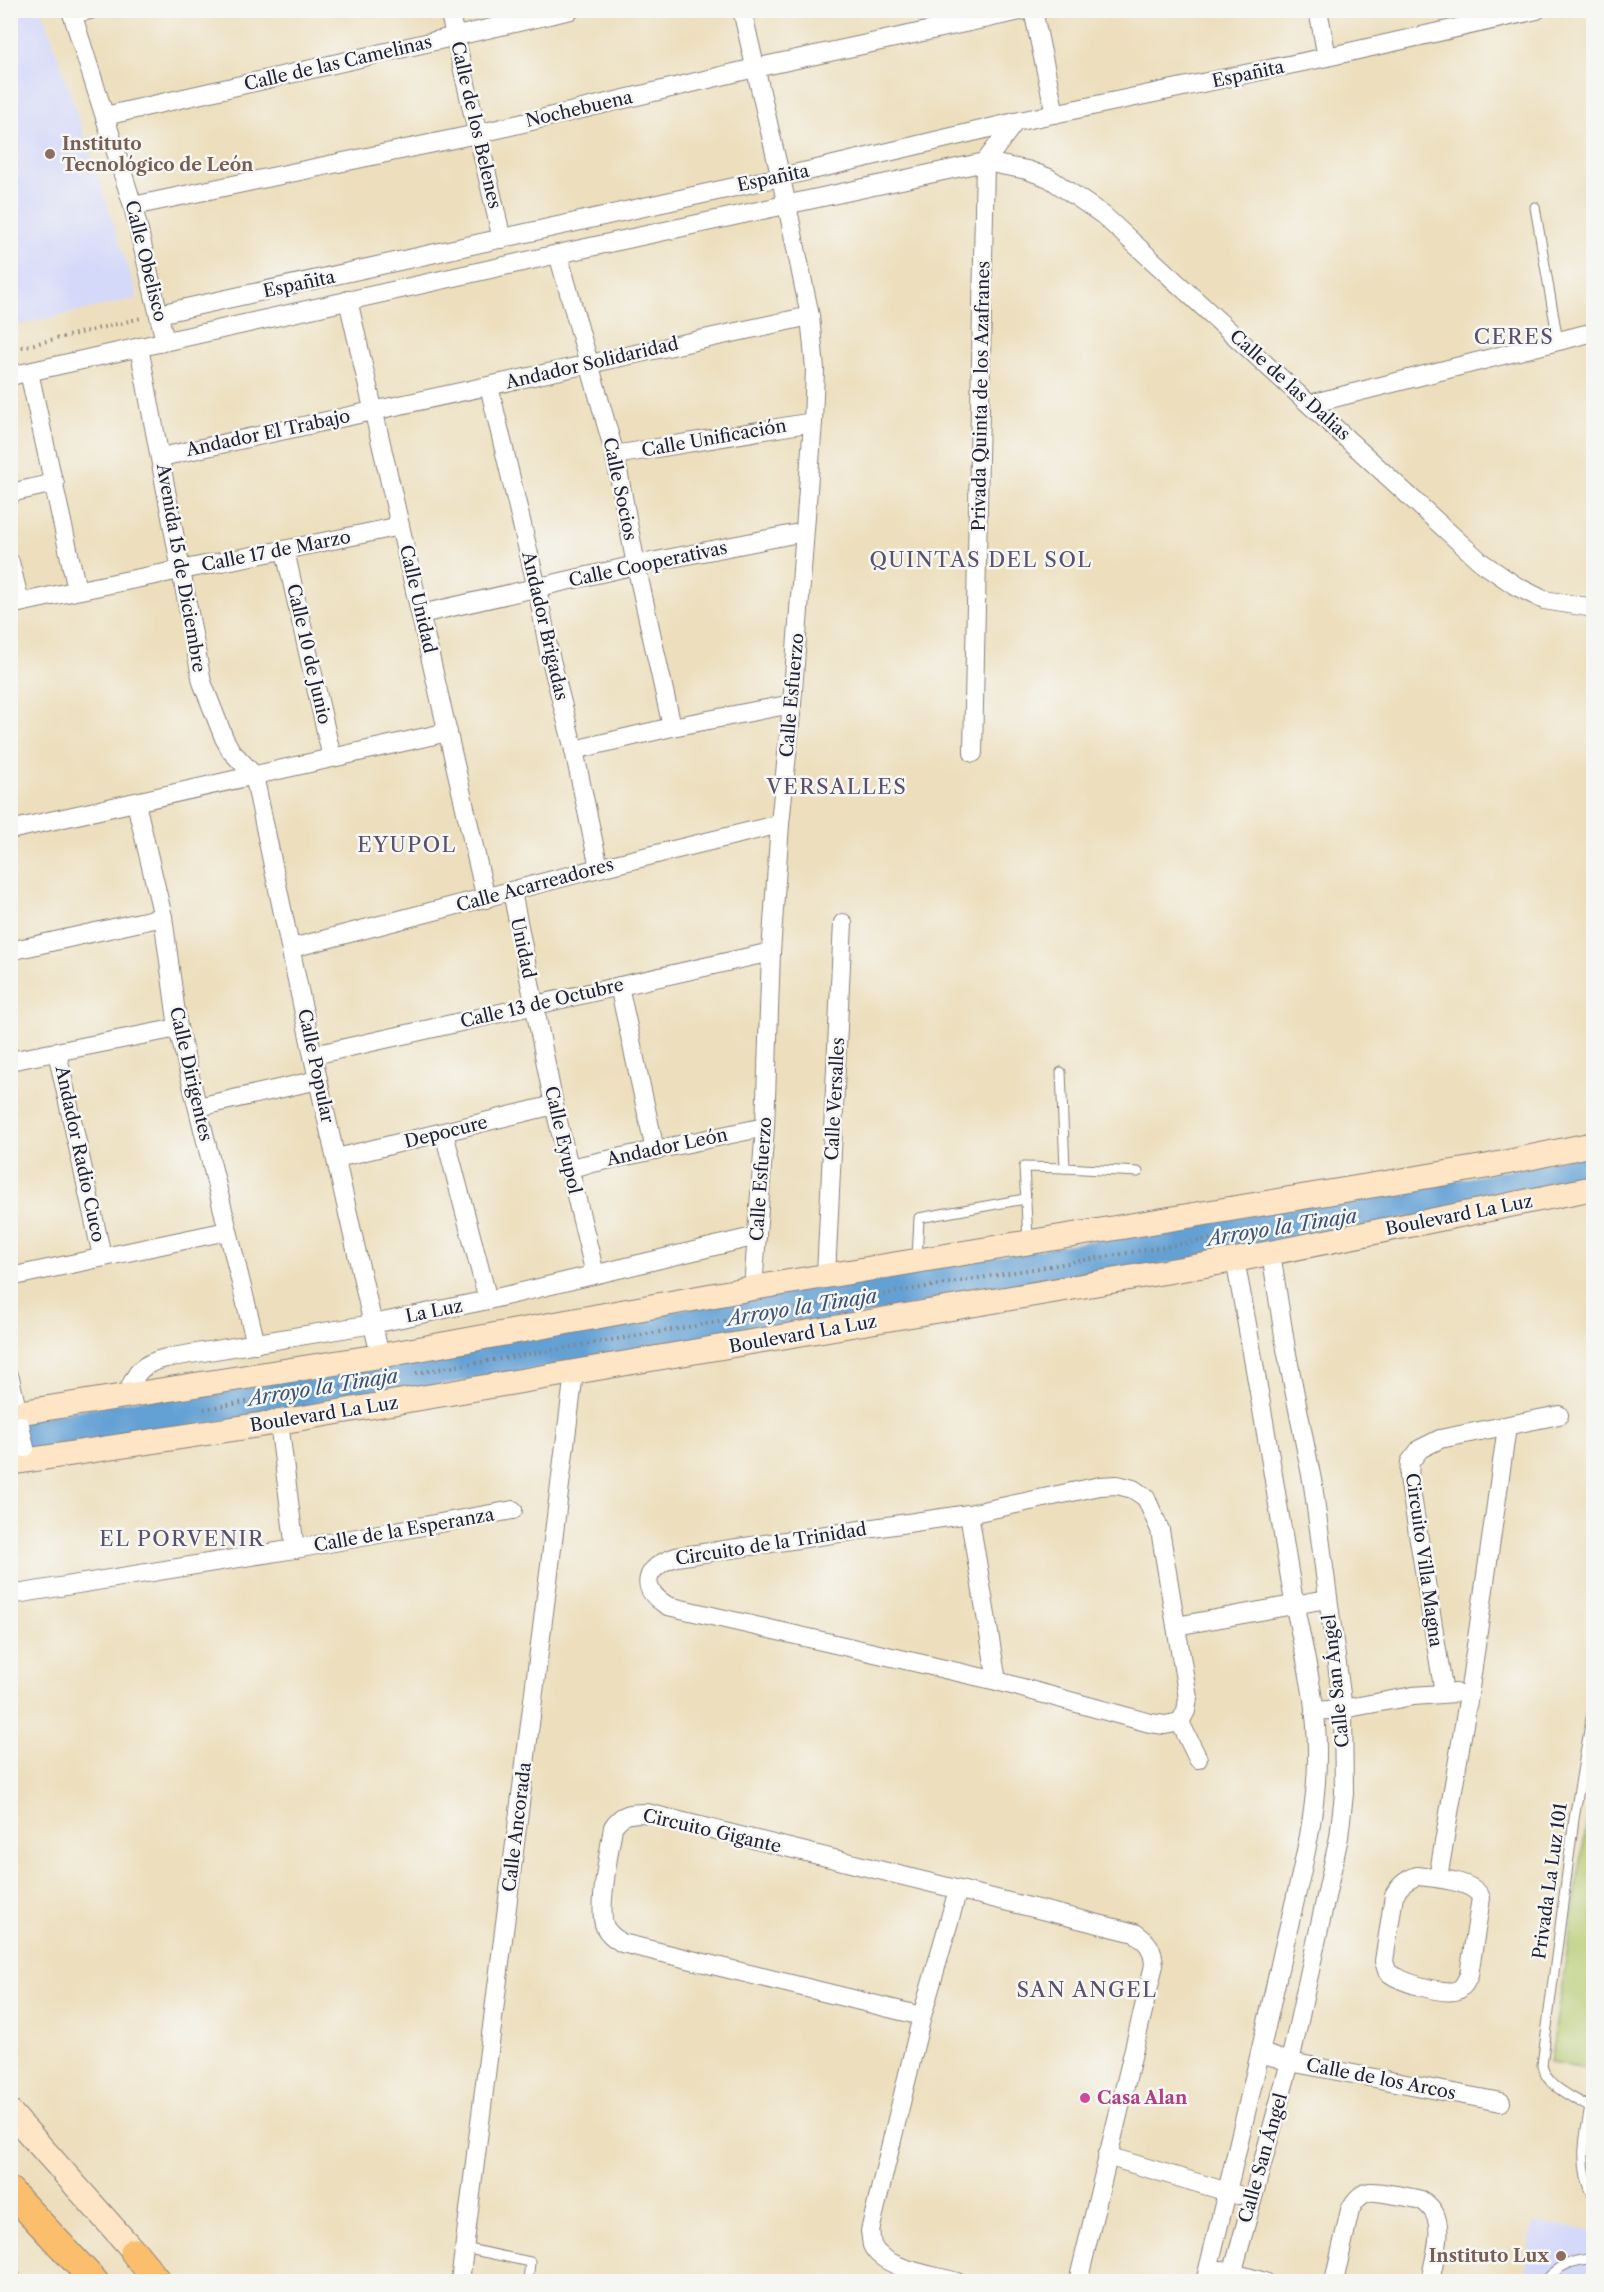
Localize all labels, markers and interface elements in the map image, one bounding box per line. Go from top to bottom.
street label: Calle de las Camelinas [242,31,434,95]
street label: Calle de los Belenes [446,39,506,211]
street label: Españita [1210,56,1287,92]
street label: Nochebuena [523,86,635,132]
place label: Instituto Tecnológico de León [62,133,254,176]
marker: Instituto Tecnológico de León [43,147,57,161]
street label: Españita [735,160,812,196]
street label: Calle Obelisco [120,198,172,324]
street label: Privada Quinta de los Azafranes [968,261,994,531]
street label: Españita [261,266,338,302]
district label: CERES [1474,324,1554,349]
street label: Calle de las Dalias [1225,325,1355,445]
street label: Andador Solidaridad [502,332,681,394]
street label: Andador El Trabajo [183,405,352,461]
street label: Calle Unificación [640,414,788,462]
street label: Calle Socios [598,436,642,542]
street label: Avenida 15 de Diciembre [152,461,210,674]
street label: Calle 17 de Marzo [200,526,352,576]
street label: Calle Cooperativas [567,536,729,592]
street label: Calle Unidad [395,543,441,655]
district label: QUINTAS DEL SOL [870,547,1092,572]
street label: Andador Brigadas [517,549,573,702]
street label: Calle 10 de Junio [282,582,336,726]
street label: Calle Esfuerzo [776,632,808,758]
district label: VERSALLES [766,774,907,799]
district label: EYUPOL [357,832,457,857]
street label: Calle Acarreadores [454,853,616,917]
street label: Unidad [506,916,540,980]
street label: Calle 13 de Octubre [458,973,626,1033]
street label: Calle Dirigentes [165,1005,217,1143]
street label: Calle Popular [293,1007,339,1125]
street label: Calle Versalles [821,1037,849,1161]
street label: Andador Radio Cuco [50,1063,109,1244]
street label: Calle Eyupol [540,1084,586,1196]
street label: Depocure [402,1111,490,1153]
street label: Calle Esfuerzo [746,1116,776,1242]
street label: Andador León [603,1123,730,1171]
street label: Boulevard La Luz [1383,1190,1535,1240]
water label: Arroyo la Tinaja [1202,1203,1359,1251]
water label: Arroyo la Tinaja [722,1283,879,1331]
street label: La Luz [403,1295,465,1327]
street label: Boulevard La Luz [727,1310,879,1358]
water label: Arroyo la Tinaja [243,1363,400,1411]
street label: Boulevard La Luz [248,1391,400,1437]
street label: Circuito Villa Magna [1401,1472,1447,1649]
street label: Calle de la Esperanza [312,1503,496,1557]
street label: Circuito de la Trinidad [674,1518,868,1570]
district label: EL PORVENIR [99,1526,265,1551]
street label: Calle San Ángel [1317,1613,1354,1749]
street label: Calle Ancorada [498,1760,536,1893]
street label: Privada La Luz 101 [1528,1801,1572,1961]
street label: Circuito Gigante [641,1804,783,1858]
district label: SAN ANGEL [1016,1977,1158,2002]
street label: Calle de los Arcos [1304,2054,1458,2104]
place label: Casa Alan [1097,2087,1188,2109]
street label: Calle San Ángel [1233,2090,1292,2225]
marker: Casa Alan [1078,2091,1092,2105]
place label: Instituto Lux [1429,2245,1549,2267]
marker: Instituto Lux [1554,2249,1568,2263]

